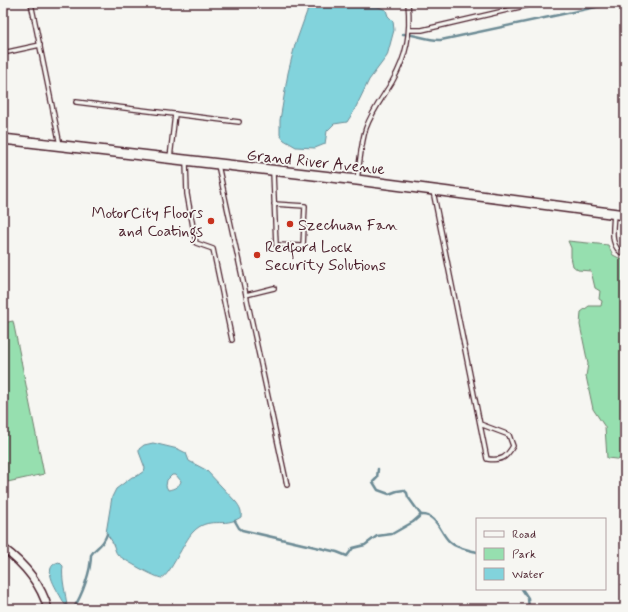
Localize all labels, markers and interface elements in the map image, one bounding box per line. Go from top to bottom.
street label: Grand River Avenue [246,145,386,180]
place label: MotorCity Floors and Coatings [91,203,203,243]
place label: Szechuan Fan [298,215,398,236]
marker: MotorCity Floors and Coatings [206,216,216,226]
marker: Szechuan Fan [285,219,295,229]
place label: Redford Lock Security Solutions [265,237,386,276]
marker: Redford Lock Security Solutions [252,250,262,260]
legend [476,518,606,590]
text: Road [512,527,536,543]
text: Park [512,547,536,563]
text: Water [512,567,544,583]

